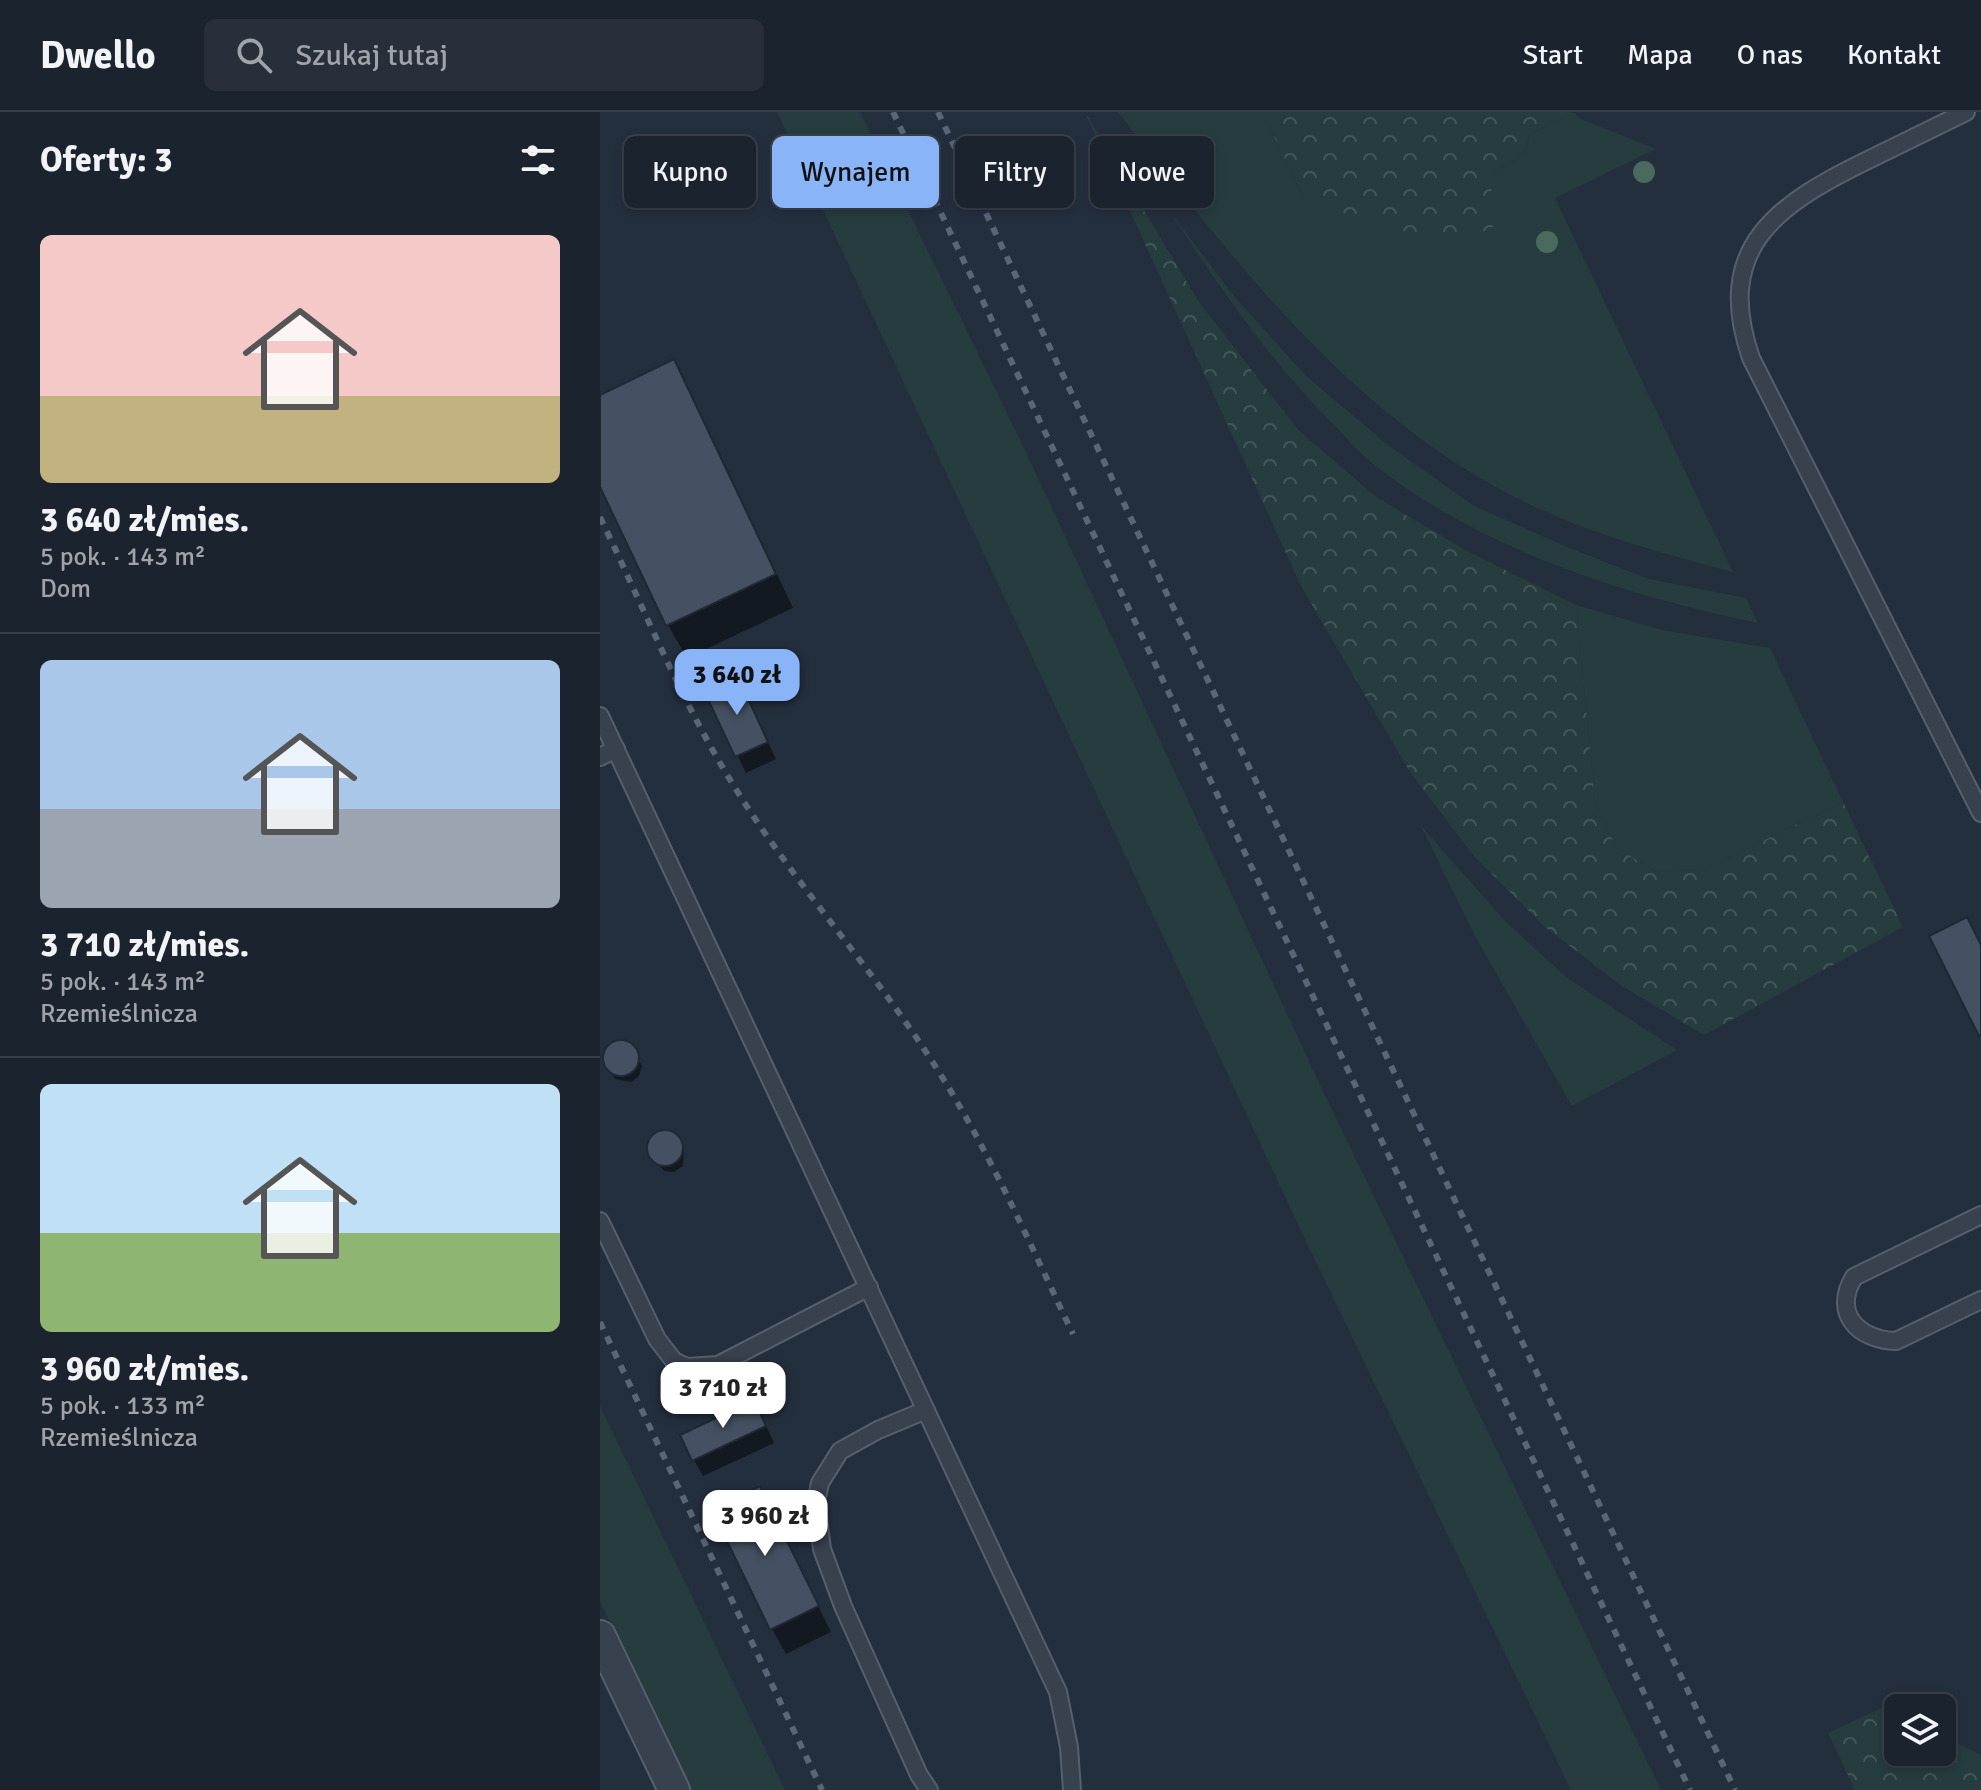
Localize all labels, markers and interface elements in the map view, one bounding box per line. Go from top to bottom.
search box [204,19,764,91]
text: Dwello [40,32,156,79]
icon: search [232,33,276,77]
text: Szukaj tutaj [296,37,448,74]
text: Start [1523,38,1583,72]
text: Mapa [1627,38,1693,72]
text: O nas [1737,38,1803,72]
text: Kontakt [1847,38,1941,72]
chip: Kupno [624,136,756,208]
chip: Wynajem [772,136,939,208]
chip: Filtry [955,136,1074,208]
chip: Nowe [1090,136,1214,208]
icon: filters [516,138,560,182]
text: Oferty: 3 [40,139,173,181]
icon: home [228,287,372,431]
text: 3 640 zł/mies. [40,499,249,541]
text: 5 pok. · 143 m² [40,541,206,573]
text: Dom [40,573,91,605]
pin: 3 640 zł [654,649,820,717]
text: 3 640 zł [693,659,781,691]
icon: home [228,712,372,856]
text: 3 710 zł/mies. [40,924,249,966]
text: 5 pok. · 143 m² [40,966,206,998]
text: Rzemieślnicza [40,998,198,1030]
icon: home [228,1136,372,1280]
text: 3 960 zł/mies. [40,1348,249,1390]
pin: 3 710 zł [640,1362,806,1430]
text: 3 710 zł [679,1372,767,1404]
text: 5 pok. · 133 m² [40,1390,206,1422]
text: Rzemieślnicza [40,1422,198,1454]
pin: 3 960 zł [682,1490,848,1558]
text: 3 960 zł [721,1500,809,1532]
map controls [1884,1694,1956,1766]
button: layers [1884,1694,1956,1766]

